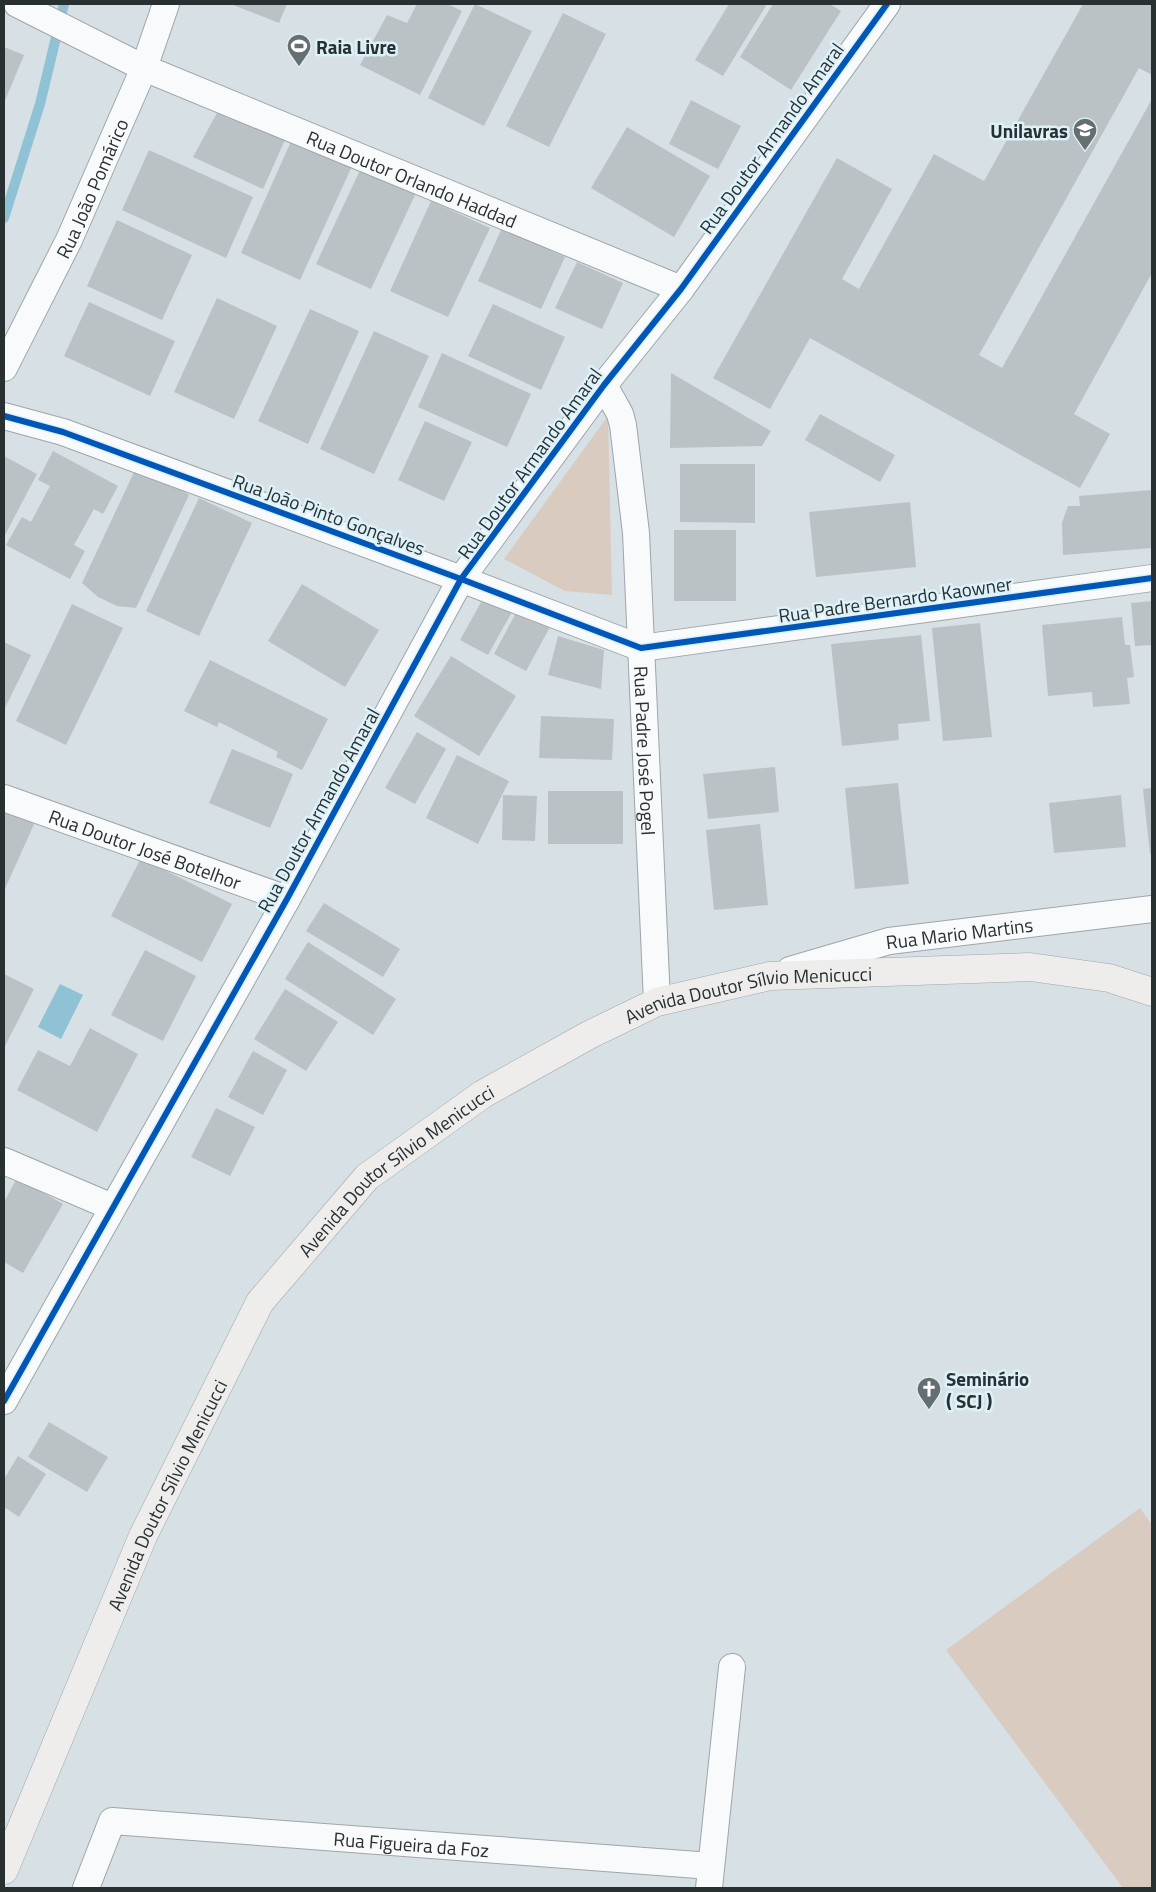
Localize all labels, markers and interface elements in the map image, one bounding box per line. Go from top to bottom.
place label: Raia Livre [316,32,397,61]
sports icon: Raia Livre [286,33,312,67]
street label: Rua Doutor Armando Amaral [692,36,850,240]
street label: Rua João Pomárico [48,114,135,263]
place label: Unilavras [990,116,1068,145]
school or university icon: Unilavras [1072,117,1098,151]
street label: Rua Doutor Orlando Haddad [302,122,522,235]
street label: Rua Doutor Armando Amaral [450,361,608,565]
street label: Rua João Pinto Gonçalves [229,466,429,562]
street label: Rua Padre Bernardo Kaowner [776,568,1014,630]
street label: Rua Padre José Pogel [627,665,664,836]
street label: Rua Doutor Armando Amaral [250,702,386,918]
street label: Rua Doutor José Botelhor [45,801,246,896]
street label: Rua Mario Martins [884,909,1035,956]
street label: Avenida Doutor Sílvio Menicucci [619,958,873,1030]
street label: Avenida Doutor Sílvio Menicucci [291,1076,499,1263]
place label: Seminário ( SCJ ) [946,1364,1029,1415]
street label: Avenida Doutor Sílvio Menicucci [99,1374,234,1615]
church icon: Seminário ( SCJ ) [916,1376,942,1410]
street label: Rua Figueira da Foz [333,1823,490,1864]

